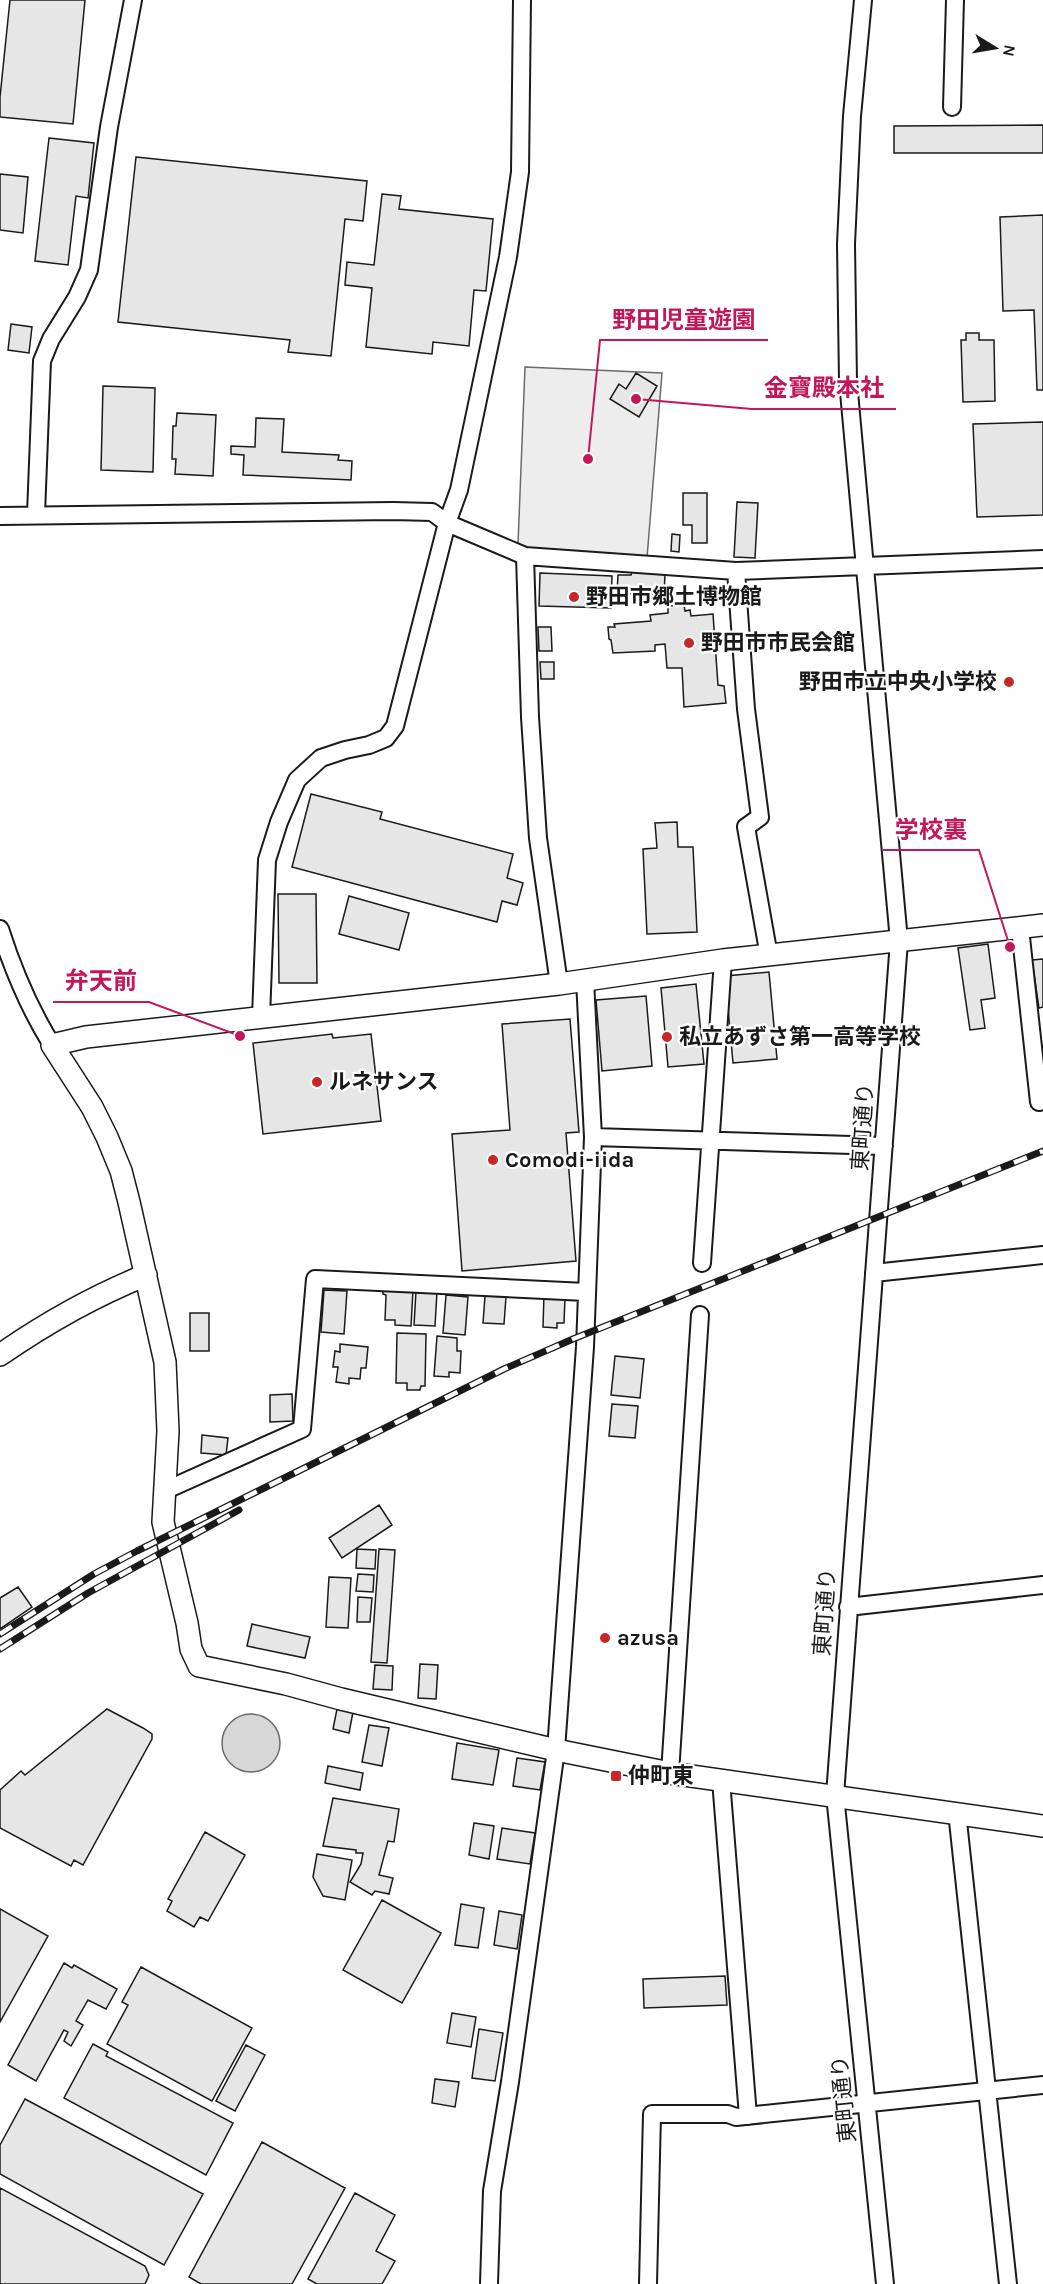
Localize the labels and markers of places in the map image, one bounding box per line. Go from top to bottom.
callout: 野田児童遊園 [600,298,768,340]
callout: 金寶殿本社 [752,367,896,409]
place label: 野田市郷土博物館 [586,584,762,610]
marker: 野田市郷土博物館 [567,590,581,604]
place label: 野田市市民会館 [701,630,855,656]
marker: 野田市市民会館 [682,636,696,650]
place label: 野田市立中央小学校 [799,669,997,695]
marker: 野田市立中央小学校 [1002,675,1016,689]
callout: 学校裏 [883,808,979,850]
callout: 弁天前 [53,960,149,1002]
place label: 私立あずさ第一高等学校 [679,1024,921,1050]
marker: 私立あずさ第一高等学校 [660,1030,674,1044]
place label: ルネサンス [329,1069,439,1095]
marker: ルネサンス [310,1075,324,1089]
place label: Comodi-iida [505,1147,634,1173]
marker: Comodi-iida [486,1153,500,1167]
place label: azusa [617,1625,679,1651]
marker: azusa [598,1631,612,1645]
place label: 仲町東 [628,1763,694,1789]
marker: 仲町東 [609,1769,623,1783]

